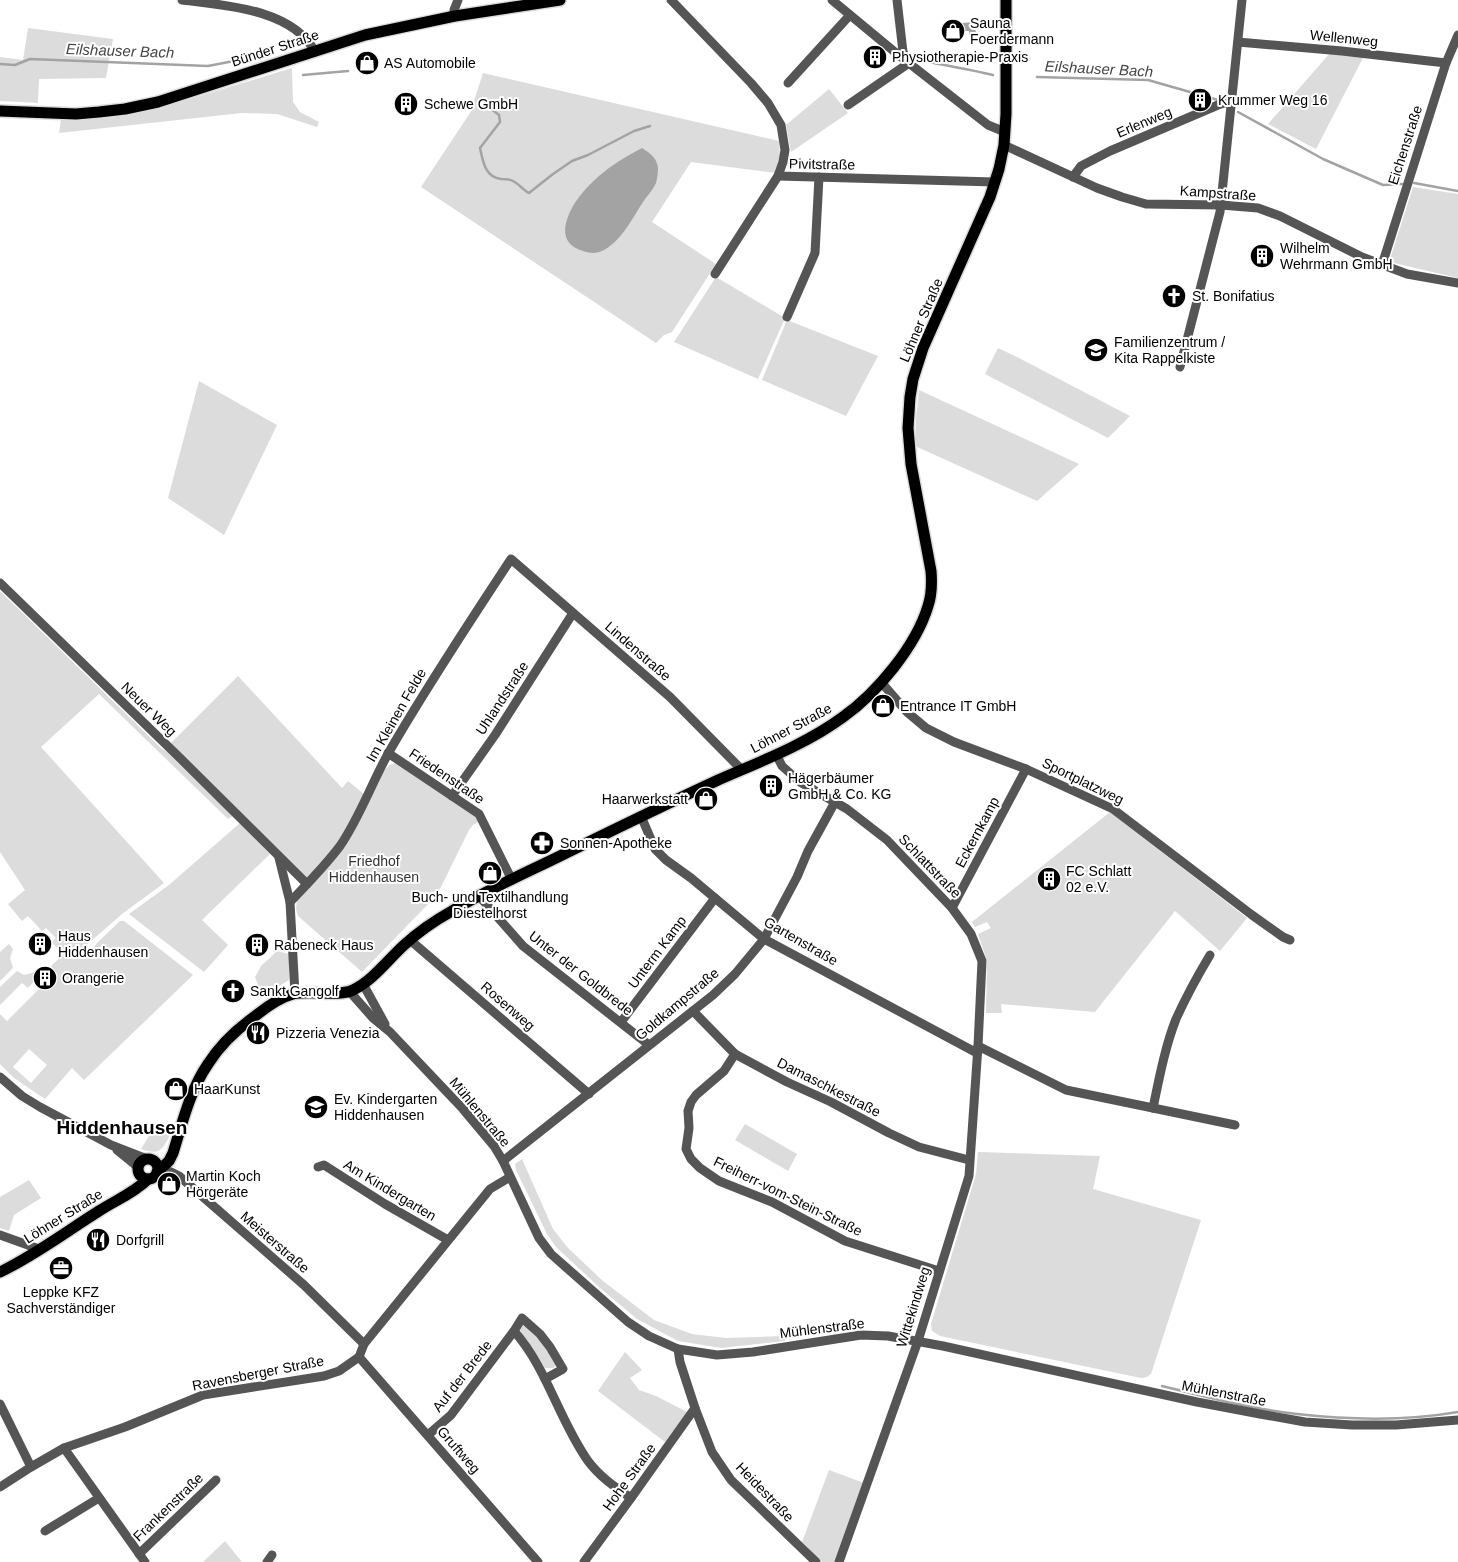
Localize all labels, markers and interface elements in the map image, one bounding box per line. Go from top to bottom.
place label: Sauna Foerdermann [970,15,1054,47]
shop icon: Sauna Foerdermann [940,18,966,44]
street label: Bünder Straße [229,26,321,70]
street label: Wellenweg [1309,26,1379,50]
water label: Eilshauser Bach [66,40,174,61]
building icon: Physiotherapie-Praxis [862,44,888,70]
place label: Physiotherapie-Praxis [892,49,1028,65]
shop icon: AS Automobile [354,50,380,76]
place label: AS Automobile [384,55,476,71]
water label: Eilshauser Bach [1044,57,1154,80]
building icon: Krummer Weg 16 [1187,87,1213,113]
building icon: Schewe GmbH [393,91,419,117]
place label: Krummer Weg 16 [1218,92,1328,108]
place label: Schewe GmbH [424,96,518,112]
street label: Erlenweg [1114,103,1174,141]
street label: Eichenstraße [1385,103,1425,187]
street label: Pivitstraße [789,155,855,173]
street label: Kampstraße [1179,182,1257,204]
place label: Wilhelm Wehrmann GmbH [1280,240,1393,272]
building icon: Wilhelm Wehrmann GmbH [1249,243,1275,269]
street label: Löhner Straße [896,275,946,364]
church icon: St. Bonifatius [1161,283,1187,309]
place label: St. Bonifatius [1192,288,1275,304]
place label: Familienzentrum / Kita Rappelkiste [1114,334,1225,366]
school or university icon: Familienzentrum / Kita Rappelkiste [1083,337,1109,363]
street label: Lindenstraße [602,618,674,684]
street label: Uhlandstraße [472,658,532,738]
street label: Im Kleinen Felde [363,665,429,764]
street label: Neuer Weg [118,679,180,739]
shop icon: Entrance IT GmbH [870,693,896,719]
place label: Entrance IT GmbH [900,698,1016,714]
street label: Löhner Straße [748,700,834,756]
street label: Friedenstraße [406,745,488,807]
street label: Sportplatzweg [1040,754,1126,808]
place label: Hägerbäumer GmbH & Co. KG [788,770,891,802]
building icon: Hägerbäumer GmbH & Co. KG [758,773,784,799]
shop icon: Haarwerkstatt [693,786,719,812]
place label: Haarwerkstatt [602,791,688,807]
street label: Eckernkamp [952,794,1002,870]
pharmacy icon: Sonnen-Apotheke [529,830,555,856]
street label: Schlattstraße [896,831,965,901]
place label: Sonnen-Apotheke [560,835,672,851]
park label: Friedhof Hiddenhausen [329,853,419,885]
shop icon: Buch- und Textilhandlung Diestelhorst [477,860,503,886]
place label: FC Schlatt 02 e.V. [1066,863,1131,895]
building icon: FC Schlatt 02 e.V. [1036,866,1062,892]
place label: Buch- und Textilhandlung Diestelhorst [412,889,568,921]
street label: Unterm Kamp [625,913,690,991]
street label: Gartenstraße [761,913,841,969]
street label: Unter der Goldbrede [526,927,636,1019]
place label: Haus Hiddenhausen [58,928,148,960]
building icon: Haus Hiddenhausen [27,931,53,957]
building icon: Rabeneck Haus [244,932,270,958]
place label: Rabeneck Haus [274,937,374,953]
street label: Goldkampstraße [632,964,722,1043]
building icon: Orangerie [32,965,58,991]
place label: Orangerie [62,970,124,986]
church icon: Sankt Gangolf [220,978,246,1004]
street label: Rosenweg [478,978,538,1034]
place label: Sankt Gangolf [250,983,339,999]
restaurant icon: Pizzeria Venezia [245,1020,271,1046]
place label: Pizzeria Venezia [276,1025,380,1041]
street label: Damaschkestraße [775,1054,883,1120]
street label: Mühlenstraße [446,1074,514,1150]
shop icon: HaarKunst [163,1076,189,1102]
place label: HaarKunst [194,1081,260,1097]
place label: Ev. Kindergarten Hiddenhausen [334,1091,437,1123]
school or university icon: Ev. Kindergarten Hiddenhausen [303,1094,329,1120]
district label: Hiddenhausen [57,1117,187,1138]
street label: Freiherr-vom-Stein-Straße [711,1153,865,1239]
street label: Am Kindergarten [341,1156,439,1224]
place label: Martin Koch Hörgeräte [186,1168,261,1200]
shop icon: Martin Koch Hörgeräte [156,1171,182,1197]
street label: Löhner Straße [21,1185,105,1246]
street label: Meisterstraße [237,1208,313,1276]
restaurant icon: Dorfgrill [85,1227,111,1253]
place label: Dorfgrill [116,1232,164,1248]
office icon: Leppke KFZ Sachverständiger [48,1255,74,1281]
street label: Wittekindweg [893,1265,933,1349]
place label: Leppke KFZ Sachverständiger [7,1284,116,1316]
street label: Mühlenstraße [779,1315,866,1341]
street label: Auf der Brede [429,1337,495,1415]
street label: Ravensberger Straße [191,1352,325,1394]
street label: Mühlenstraße [1180,1377,1268,1409]
street label: Gruftweg [434,1423,484,1477]
street label: Hohe Straße [599,1440,659,1514]
street label: Heidestraße [733,1459,797,1525]
street label: Frankenstraße [130,1469,206,1544]

